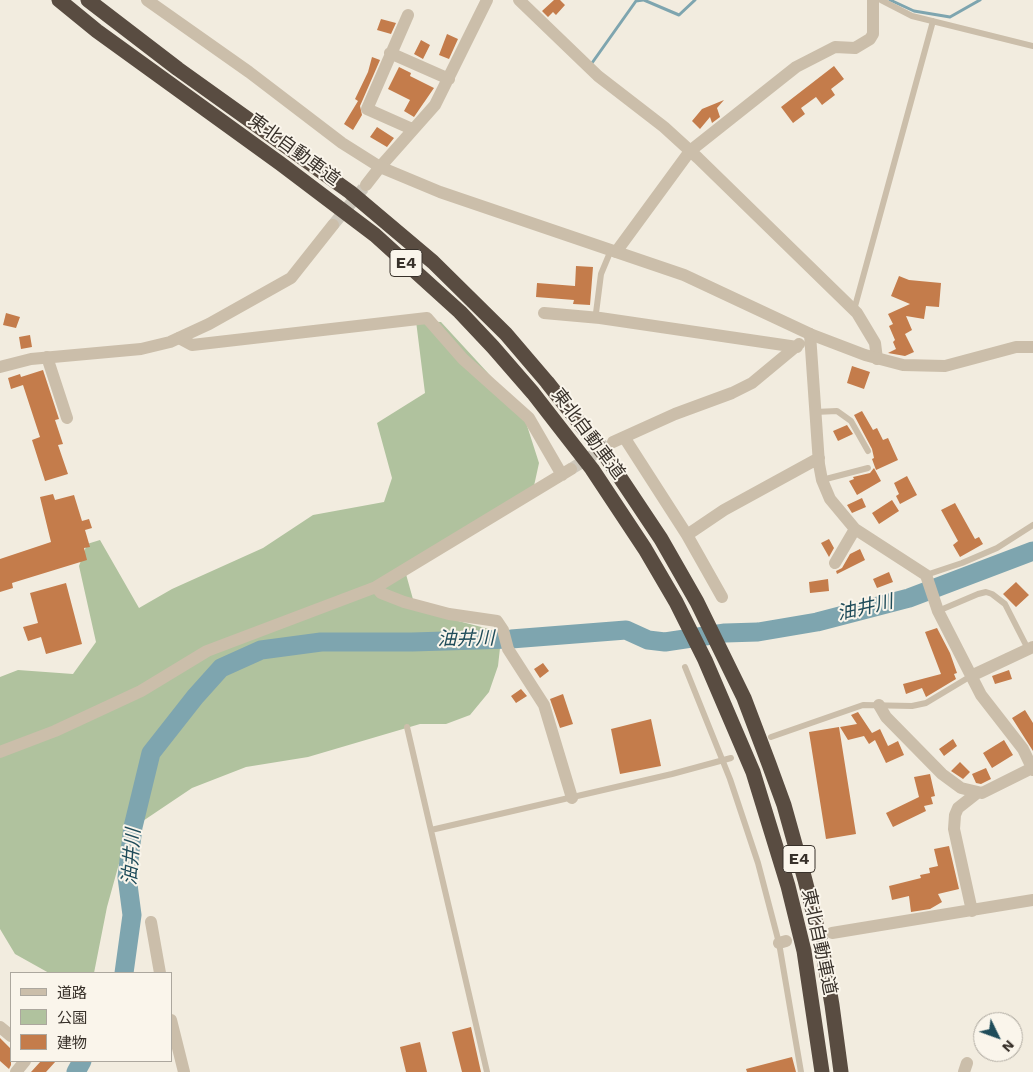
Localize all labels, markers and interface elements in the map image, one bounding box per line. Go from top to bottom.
street label: 東北自動車道 [244,110,344,190]
road number: E4 [390,250,422,276]
street label: 東北自動車道 [547,384,629,484]
water label: 油井川 [835,590,895,626]
water label: 油井川 [437,627,495,651]
water label: 油井川 [119,828,145,886]
road number: E4 [783,846,815,872]
street label: 東北自動車道 [797,887,841,997]
legend [10,972,172,1062]
text: 道路 [57,984,87,1002]
text: 公園 [57,1009,87,1027]
north arrow [973,1012,1023,1062]
text: 建物 [57,1034,87,1052]
text: N [999,1037,1018,1056]

